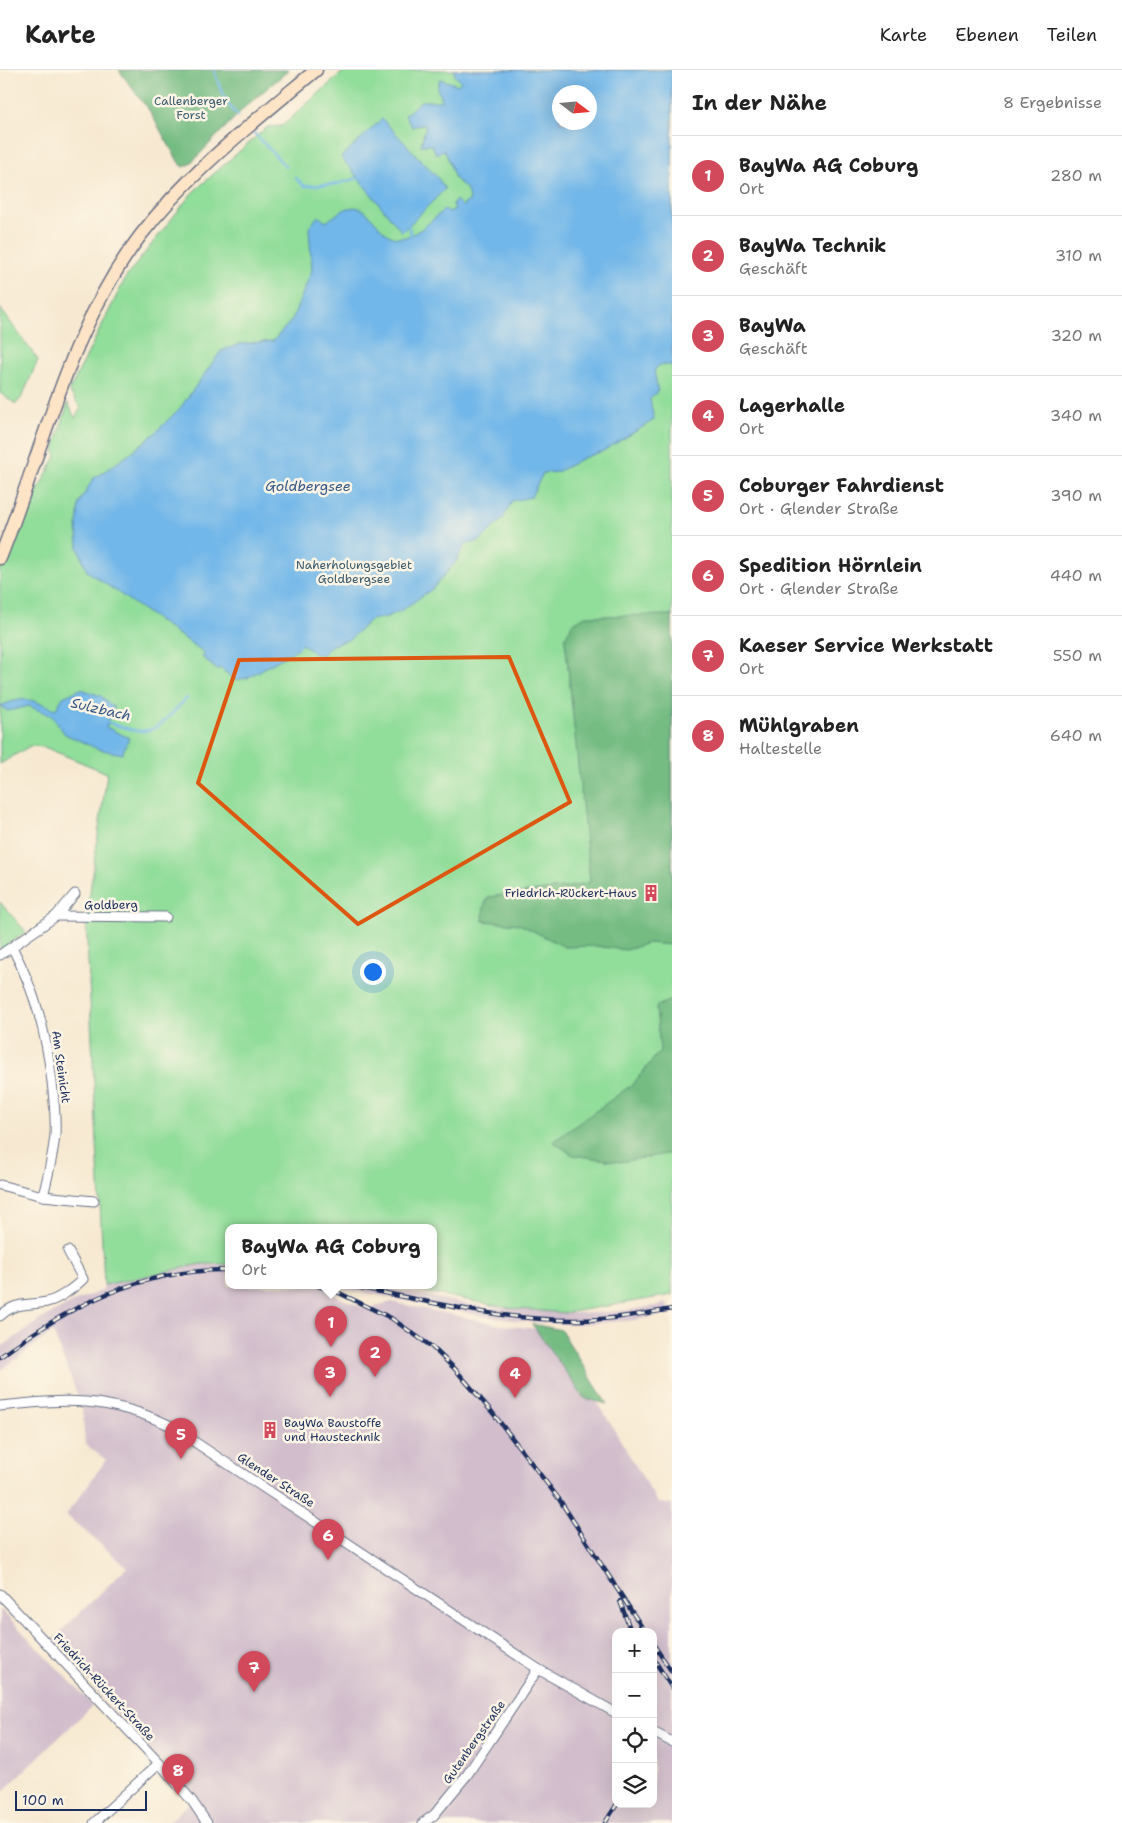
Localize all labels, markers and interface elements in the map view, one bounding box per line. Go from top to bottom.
text: Karte [25,19,96,51]
text: Karte [880,23,927,47]
text: Ebenen [955,23,1019,47]
text: Teilen [1047,23,1097,47]
north arrow [552,85,597,130]
text: In der Nähe [692,89,827,117]
text: 8 Ergebnisse [1003,92,1102,113]
park label: Callenberger Forst [154,93,228,123]
text: BayWa AG Coburg [739,153,918,178]
text: 1 [704,165,712,186]
text: 280 m [1050,165,1102,186]
text: Ort [739,178,765,199]
text: BayWa Technik [739,233,886,258]
text: 2 [702,245,714,266]
text: 310 m [1055,245,1102,266]
text: Geschäft [739,258,808,279]
text: BayWa [739,313,806,338]
text: 3 [702,325,714,346]
text: 320 m [1051,325,1102,346]
text: Geschäft [739,338,808,359]
text: Lagerhalle [739,393,845,418]
text: 4 [702,405,714,426]
text: 340 m [1050,405,1102,426]
text: Ort [739,418,765,439]
text: Coburger Fahrdienst [739,473,944,498]
water label: Goldbergsee [265,477,351,495]
text: 5 [703,485,713,506]
text: 390 m [1050,485,1102,506]
text: Ort · Glender Straße [739,498,899,519]
text: Spedition Hörnlein [739,553,922,578]
park label: Naherholungsgebiet Goldbergsee [296,557,412,587]
text: 6 [702,565,714,586]
text: 440 m [1050,565,1102,586]
text: Ort · Glender Straße [739,578,899,599]
text: Kaeser Service Werkstatt [739,633,993,658]
text: 7 [702,645,714,666]
text: 550 m [1053,645,1102,666]
text: Ort [739,658,765,679]
water label: Sulzbach [69,693,133,725]
text: Mühlgraben [739,713,859,738]
text: 8 [702,725,714,746]
text: 640 m [1050,725,1102,746]
text: Haltestelle [739,738,822,759]
building icon: Friedrich-Rückert-Haus [641,883,661,903]
place label: Friedrich-Rückert-Haus [505,885,637,901]
street label: Goldberg [84,897,138,913]
your location [360,959,386,985]
street label: Am Steinicht [48,1030,74,1104]
popup [225,1224,437,1289]
text: BayWa AG Coburg [241,1234,421,1259]
text: Ort [241,1259,267,1280]
pin: 1 [315,1306,347,1347]
pin: 2 [359,1336,391,1377]
pin: 3 [314,1356,346,1397]
pin: 4 [499,1357,531,1398]
place label: BayWa Baustoffe und Haustechnik [284,1415,382,1445]
pin: 5 [165,1418,197,1459]
building icon: BayWa Baustoffe und Haustechnik [260,1420,280,1440]
street label: Glender Straße [234,1449,318,1511]
pin: 6 [312,1519,344,1560]
map controls [612,1628,657,1808]
button: + [612,1628,657,1673]
street label: Friedrich-Rückert-Straße [50,1630,158,1745]
pin: 7 [238,1651,270,1692]
button: − [612,1673,657,1718]
street label: Gutenbergstraße [439,1697,509,1787]
button: locate [612,1718,657,1763]
pin: 8 [162,1754,194,1795]
button: layers [612,1763,657,1808]
scale bar [15,1788,148,1811]
text: 100 m [22,1791,64,1809]

